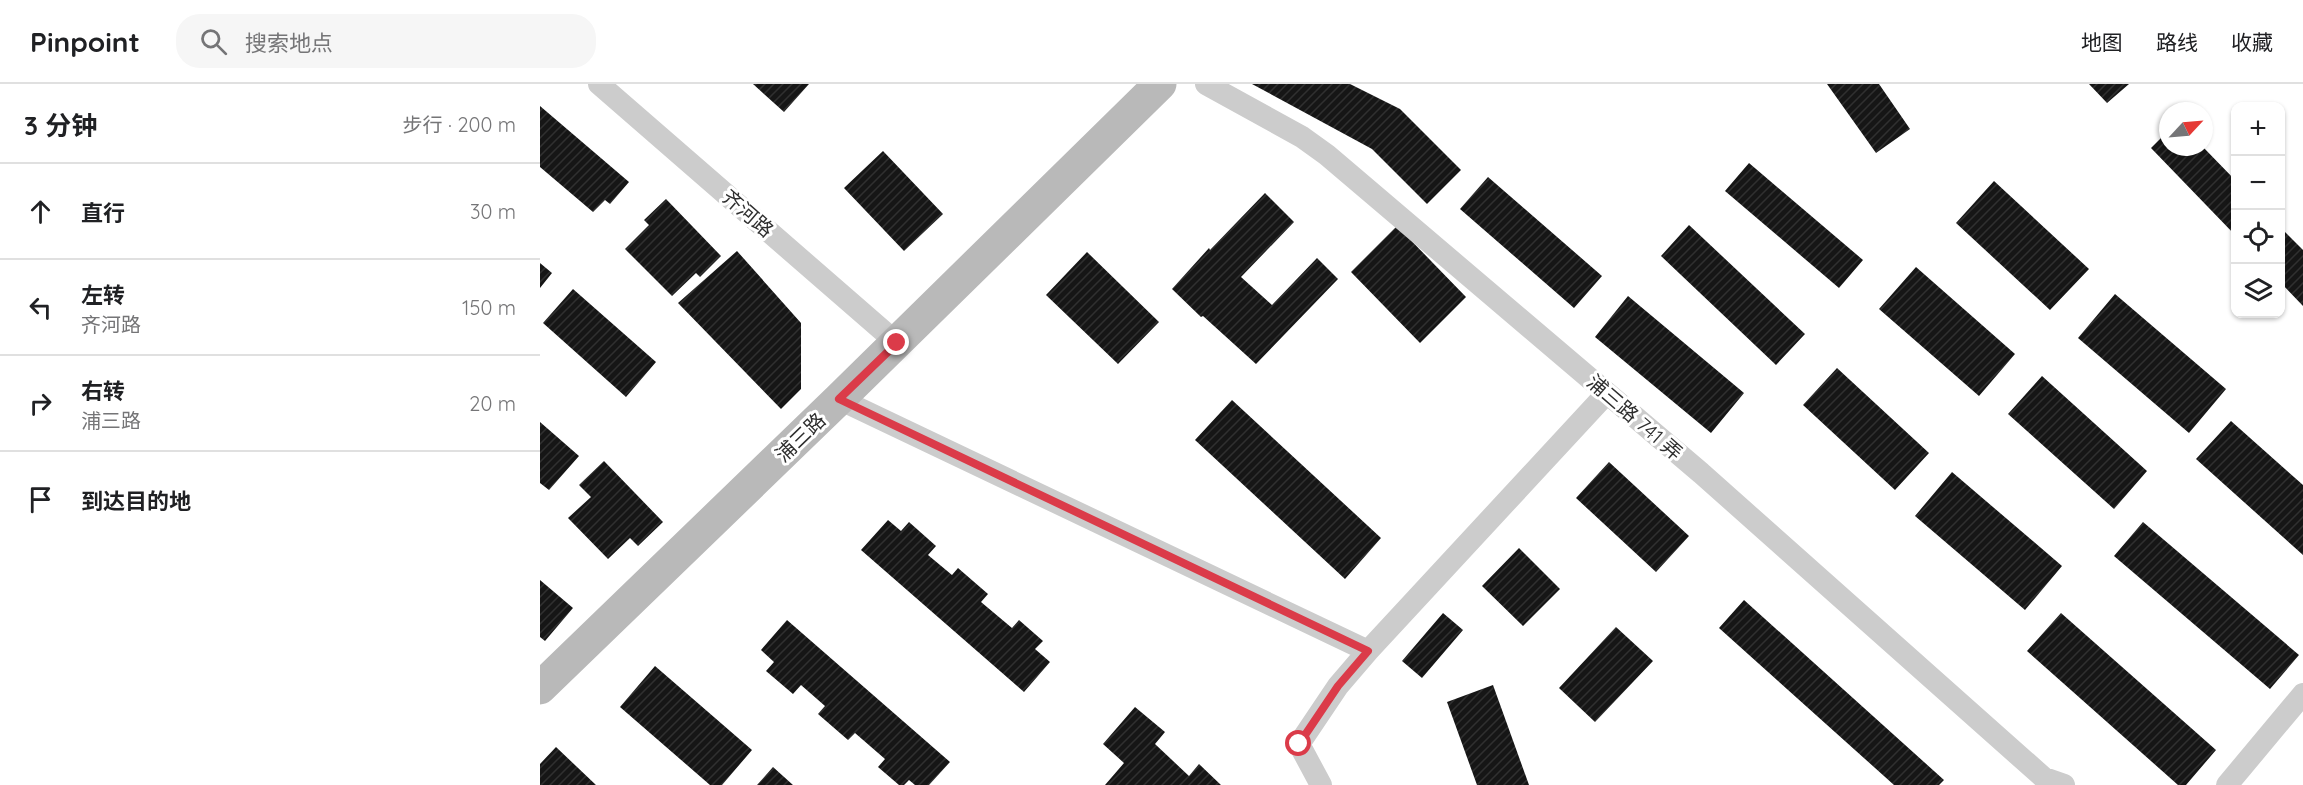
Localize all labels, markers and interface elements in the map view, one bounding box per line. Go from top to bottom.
search box [176,14,596,68]
text: Pinpoint [30,24,140,59]
icon: search [197,25,230,58]
text: 搜索地点 [245,29,333,57]
text: 地图 [2081,29,2123,55]
text: 路线 [2156,29,2198,55]
text: 收藏 [2231,29,2273,55]
north arrow [2159,102,2213,156]
map controls [2231,102,2285,318]
button: + [2231,102,2285,156]
text: 3 分钟 [24,109,97,142]
text: 步行 · 200 m [403,112,516,137]
button: − [2231,156,2285,210]
street label: 齐河路 [717,184,779,242]
icon: ahead [24,195,57,228]
text: 直行 [81,199,125,227]
text: 30 m [470,199,516,224]
button: locate [2231,210,2285,264]
button: layers [2231,264,2285,318]
text: 左转 [81,281,125,309]
icon: left [24,291,57,324]
text: 150 m [462,295,516,320]
text: 齐河路 [81,312,141,337]
route end [883,329,909,355]
street label: 浦三路 741 弄 [1582,369,1688,465]
text: 右转 [81,377,125,405]
icon: right [24,387,57,420]
text: 20 m [469,391,516,416]
street label: 浦三路 [770,407,830,467]
text: 浦三路 [81,408,141,433]
icon: arrive [24,483,57,516]
text: 到达目的地 [81,487,191,515]
route start [1285,730,1311,756]

